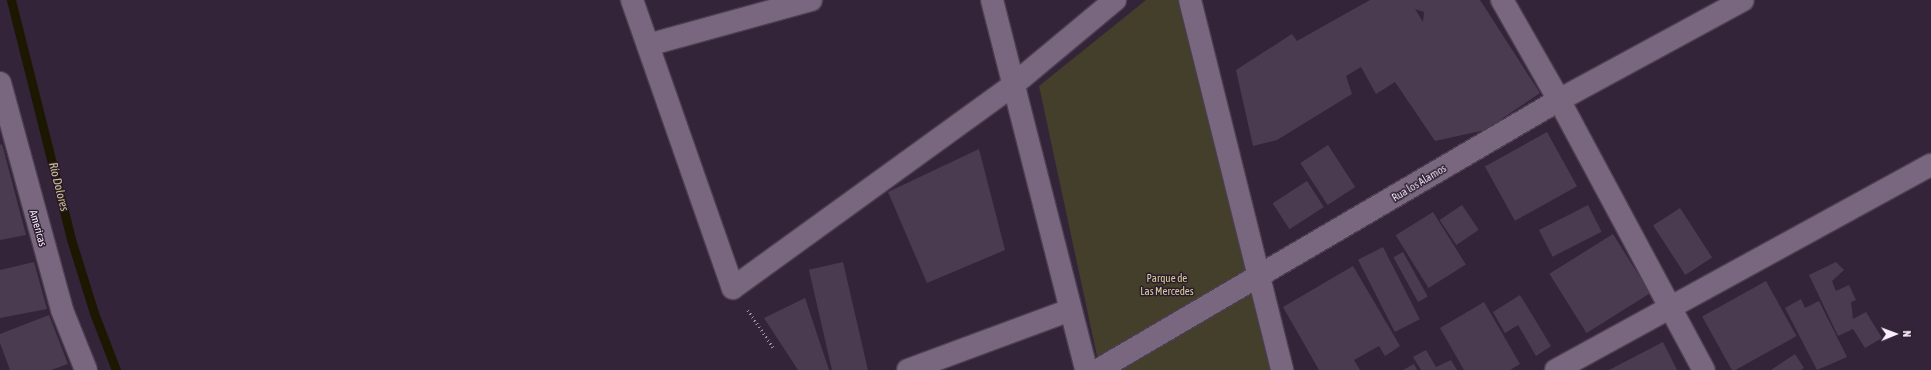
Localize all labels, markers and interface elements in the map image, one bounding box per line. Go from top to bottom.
water label: Río Dolores [45,161,71,213]
street label: Rua los Alamos [1389,162,1449,204]
street label: Americas [27,208,49,248]
park label: Parque de Las Mercedes [1140,272,1194,298]
north arrow [1875,314,1915,354]
text: N [1901,330,1913,337]

